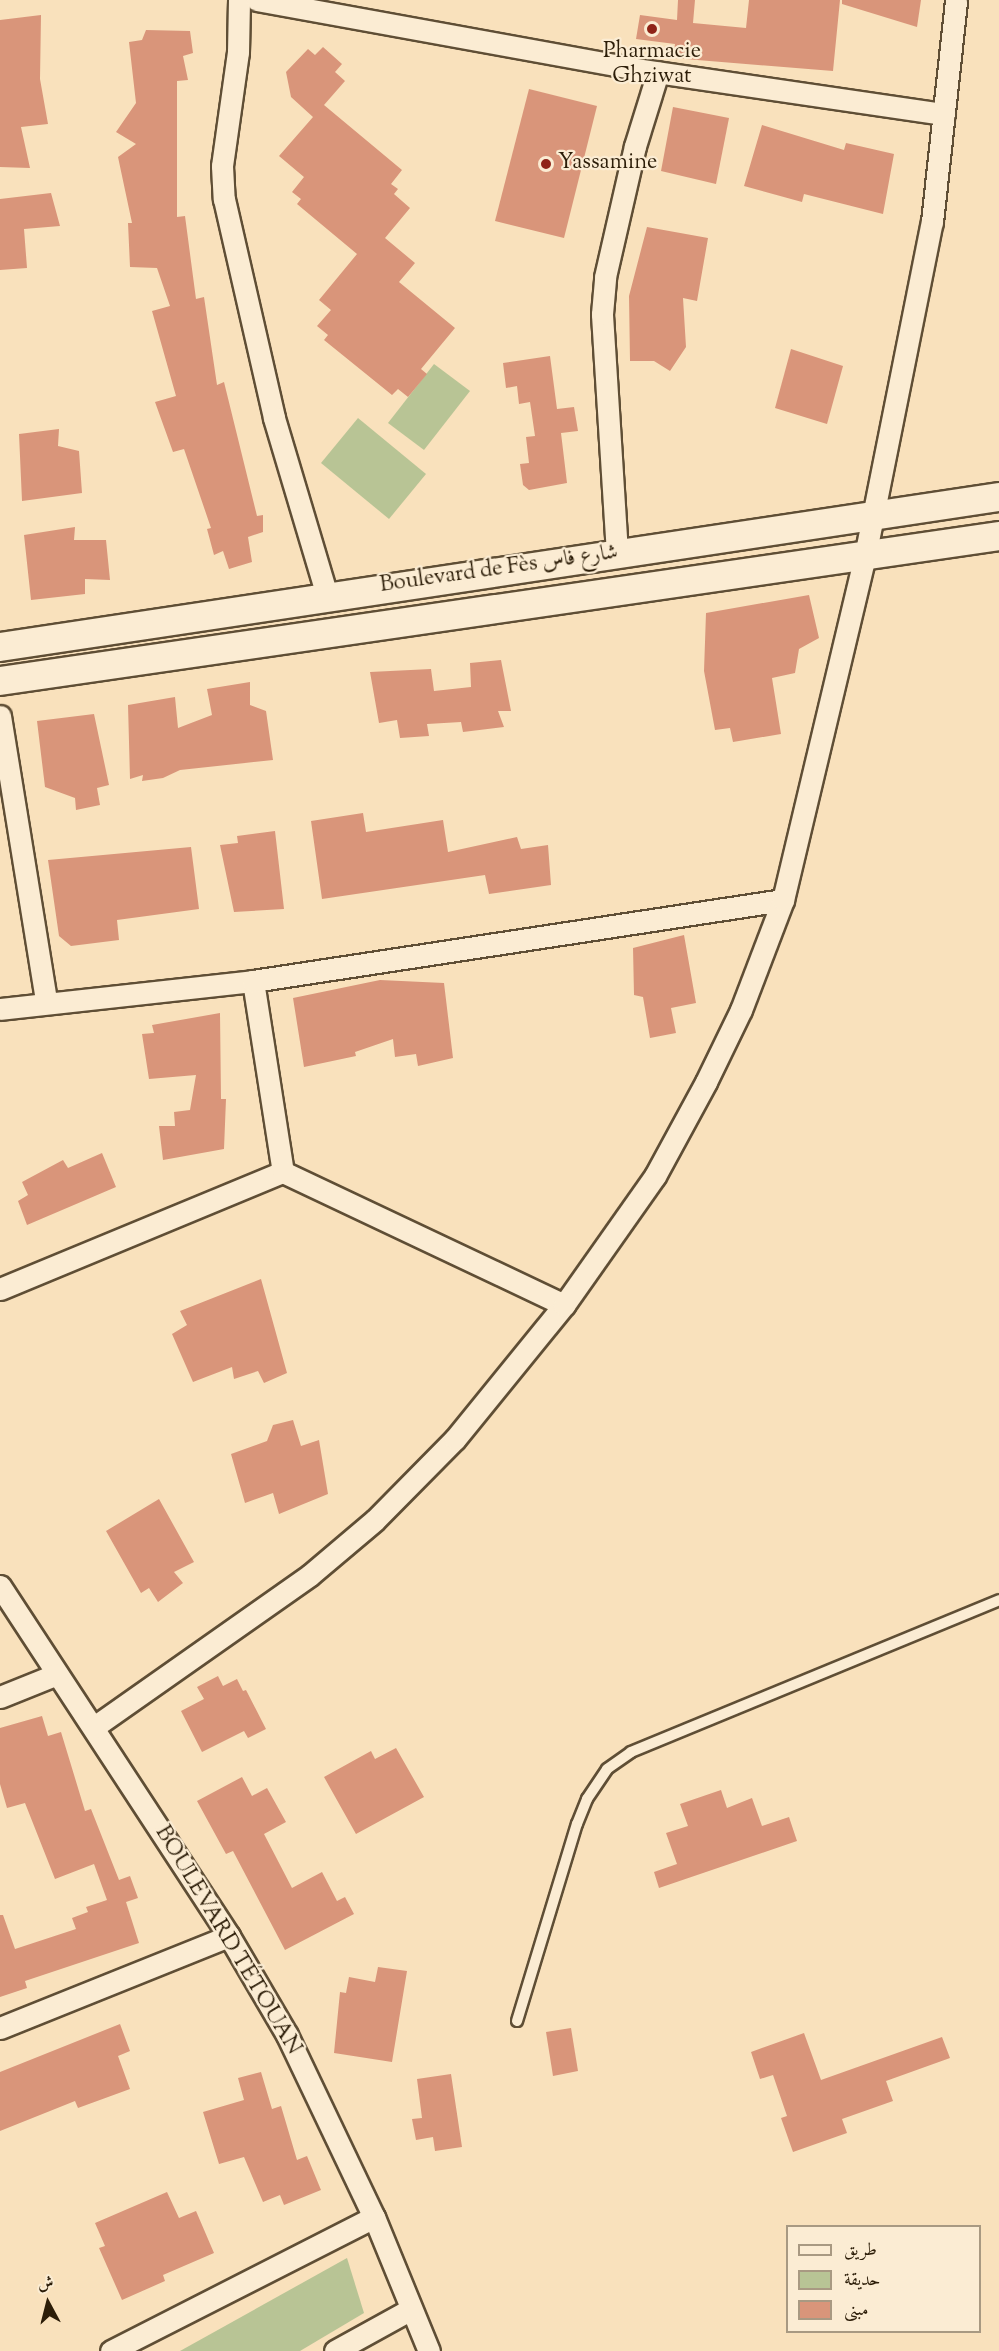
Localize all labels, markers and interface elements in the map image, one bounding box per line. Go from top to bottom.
marker: Pharmacie Ghziwat [645,22,659,36]
place label: Pharmacie Ghziwat [603,39,701,90]
place label: Yassamine [558,151,657,177]
marker: Yassamine [539,157,553,171]
street label: Boulevard de Fès شارع فاس [378,540,620,600]
street label: BOULEVARD TÉTOUAN [148,1822,306,2060]
legend [786,2225,981,2333]
text: طريق [844,2238,877,2264]
text: حديقة [844,2268,880,2294]
text: ش [36,2272,55,2297]
north arrow [18,2273,78,2333]
text: مبنى [844,2298,869,2324]

